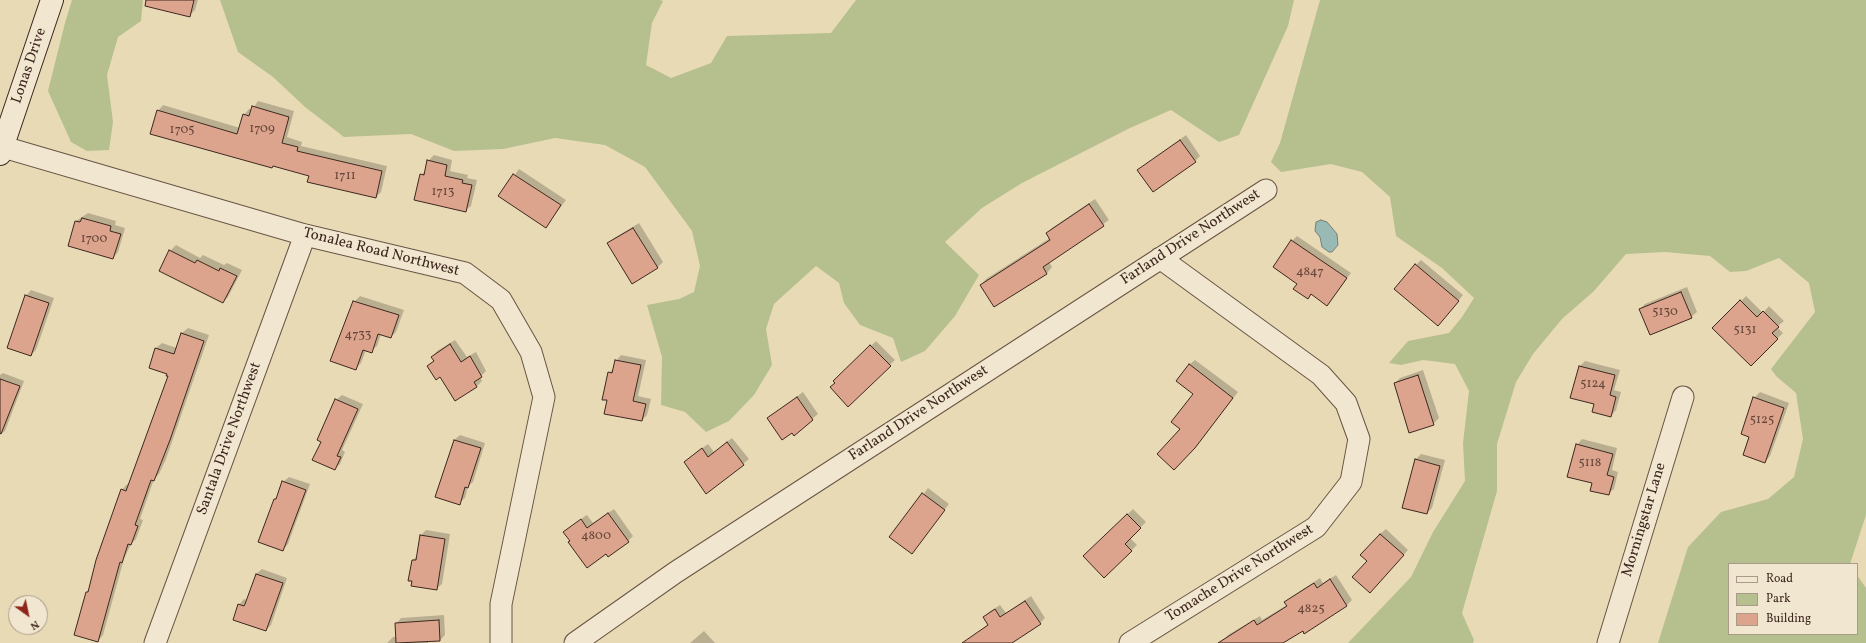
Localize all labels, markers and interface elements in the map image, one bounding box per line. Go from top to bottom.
street label: Lonas Drive [9,26,51,106]
house number: 1709 [249,122,275,138]
house number: 1705 [170,123,194,139]
house number: 1711 [334,169,356,185]
house number: 1713 [431,185,455,201]
street label: Farland Drive Northwest [1118,186,1264,290]
street label: Tonalea Road Northwest [301,225,461,281]
house number: 1700 [81,232,107,248]
house number: 4847 [1296,265,1324,281]
house number: 5130 [1652,305,1678,321]
house number: 5131 [1733,323,1757,339]
house number: 4733 [345,328,371,344]
street label: Santala Drive Northwest [194,360,266,518]
street label: Farland Drive Northwest [846,362,992,466]
house number: 5124 [1580,377,1606,393]
house number: 5125 [1750,413,1774,429]
house number: 5118 [1579,456,1601,472]
street label: Morningstar Lane [1619,461,1671,579]
street label: Tomache Drive Northwest [1163,521,1317,627]
house number: 4800 [581,529,611,545]
legend [1728,563,1858,635]
text: Road [1766,571,1793,587]
text: Park [1766,591,1791,607]
north arrow [8,595,48,635]
house number: 4825 [1297,602,1325,618]
text: Building [1766,611,1811,627]
text: N [27,616,42,633]

